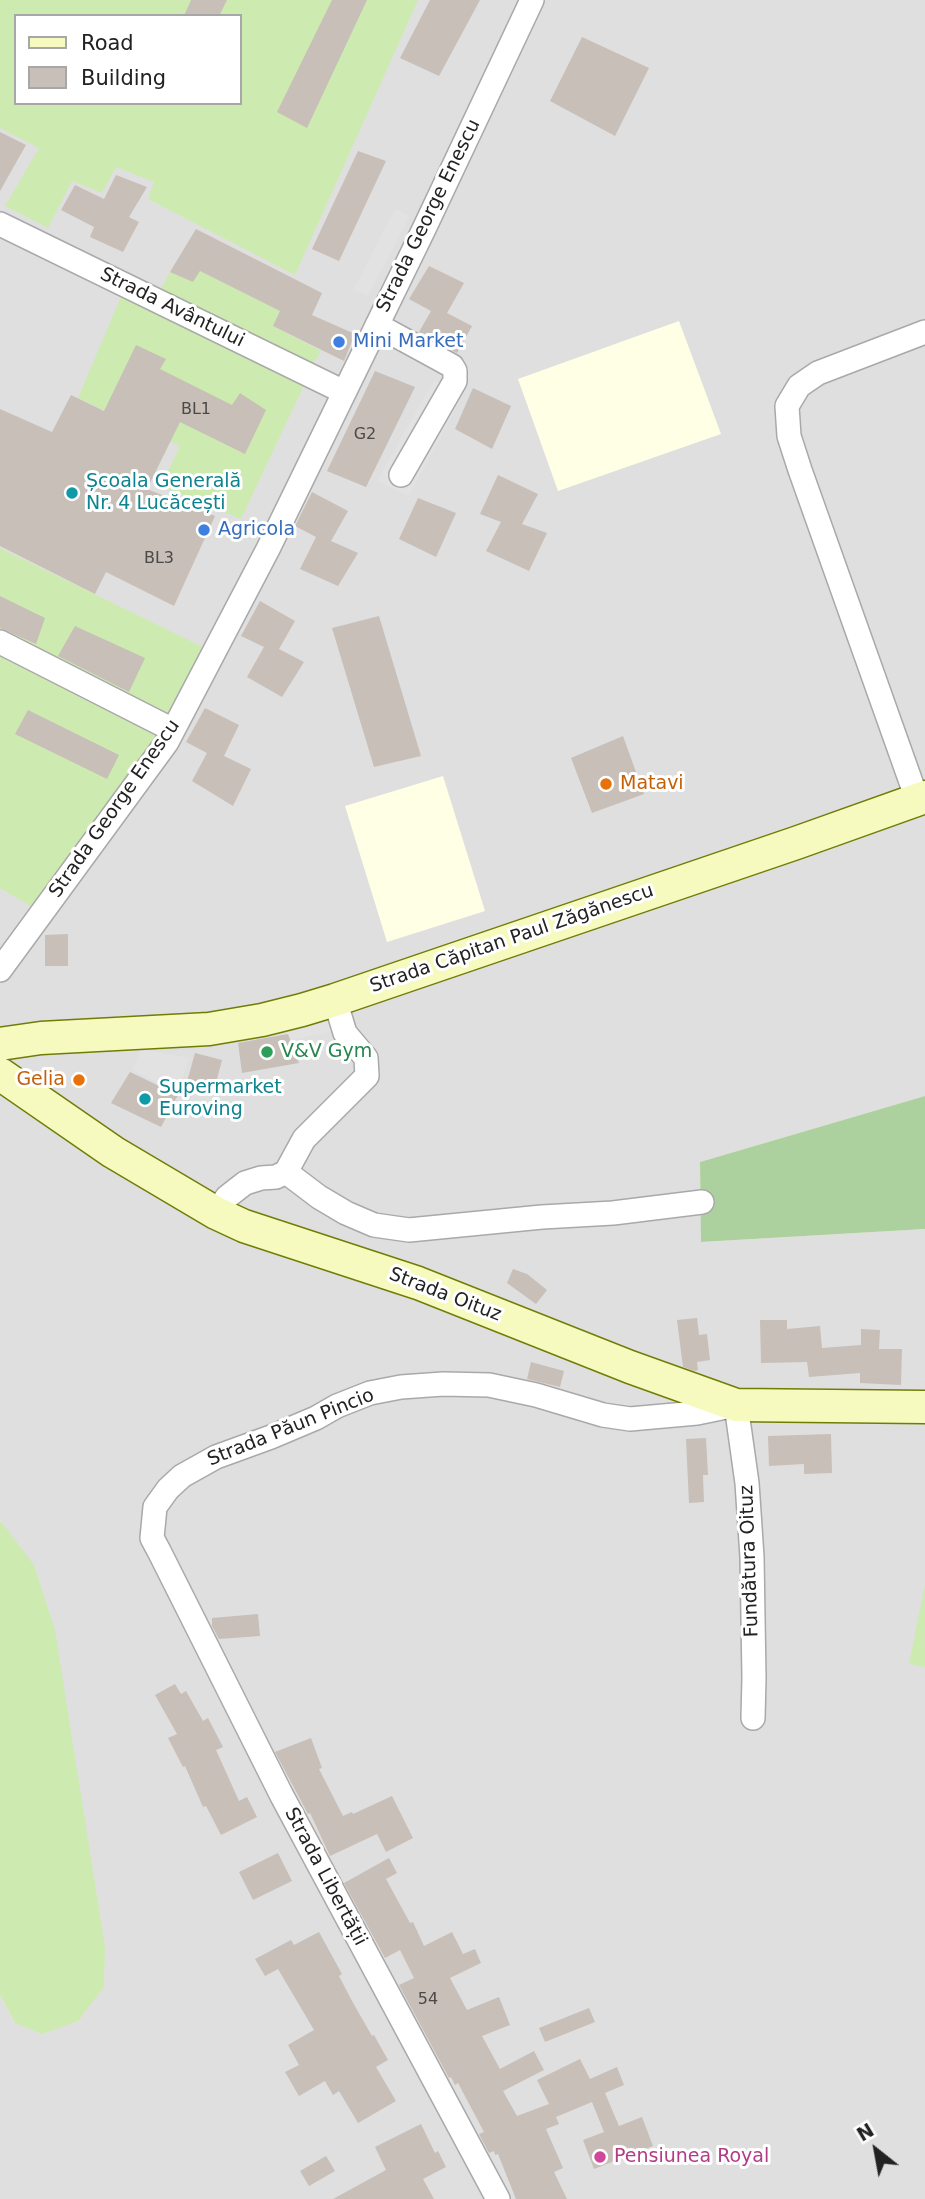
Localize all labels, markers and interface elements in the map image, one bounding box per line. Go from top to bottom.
legend [14,14,242,105]
text: Road [81,31,134,55]
text: Building [81,66,166,90]
street label: Strada George Enescu [372,116,486,316]
street label: Strada Avântului [96,263,248,353]
place label: Mini Market [353,331,463,353]
marker: Mini Market [331,334,347,350]
house number: BL1 [181,400,211,420]
house number: G2 [354,425,376,445]
place label: Școala Generală Nr. 4 Lucăcești [86,471,241,515]
marker: Școala Generală Nr. 4 Lucăcești [64,485,80,501]
place label: Agricola [218,519,295,541]
marker: Agricola [196,522,212,538]
house number: BL3 [144,549,174,569]
street label: Strada George Enescu [45,716,185,902]
place label: Matavi [620,773,684,795]
marker: Matavi [598,776,614,792]
street label: Strada Căpitan Paul Zăgănescu [367,880,657,998]
place label: V&V Gym [281,1041,372,1063]
marker: V&V Gym [259,1044,275,1060]
place label: Gelia [16,1069,65,1091]
marker: Gelia [71,1072,87,1088]
place label: Supermarket Euroving [159,1077,282,1121]
marker: Supermarket Euroving [137,1091,153,1107]
street label: Strada Oituz [386,1263,504,1327]
street label: Strada Păun Pincio [204,1384,378,1472]
street label: Fundătura Oituz [736,1484,764,1638]
street label: Strada Libertății [279,1804,371,1950]
house number: 54 [418,1990,438,2010]
north arrow [841,2115,911,2185]
text: N [853,2118,878,2146]
place label: Pensiunea Royal [614,2146,769,2168]
marker: Pensiunea Royal [592,2149,608,2165]

